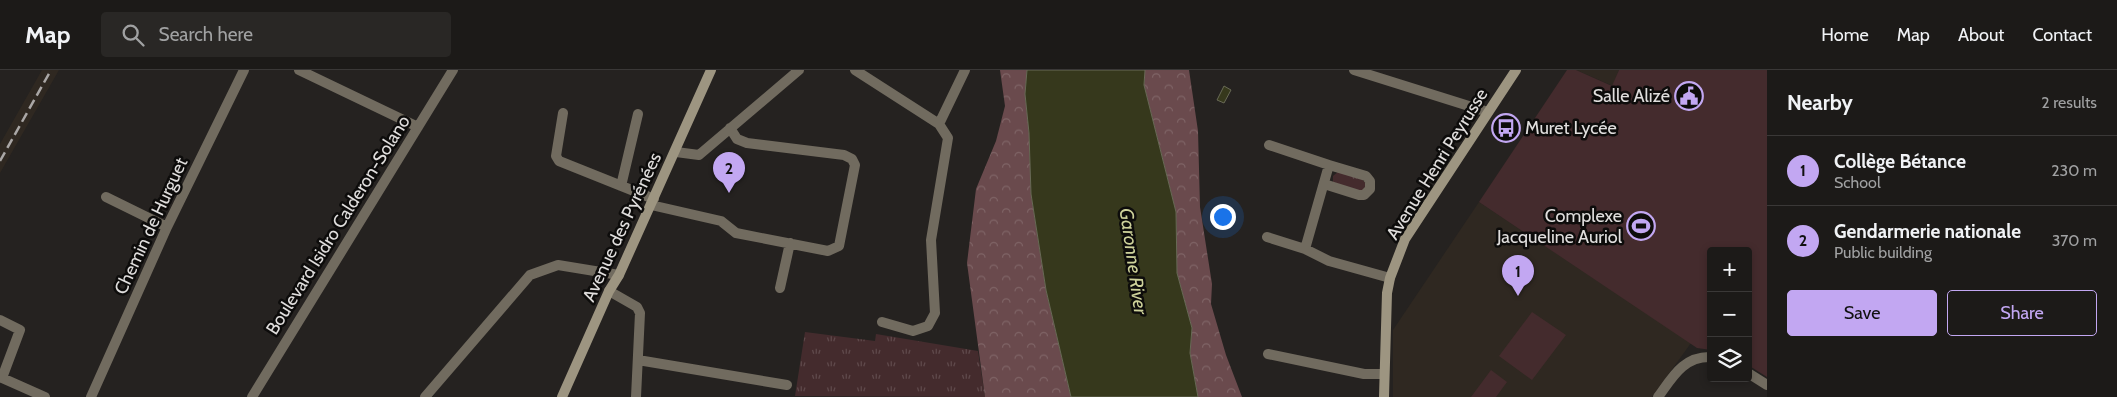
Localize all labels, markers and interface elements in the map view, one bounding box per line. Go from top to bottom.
search box [101,12,451,57]
text: Map [25,20,71,49]
icon: search [119,21,147,49]
text: Search here [159,23,253,46]
text: Home [1821,24,1869,46]
text: Map [1897,24,1930,46]
text: About [1958,24,2004,46]
text: Contact [2032,24,2092,46]
public building icon: Salle Alizé [1674,81,1704,111]
street label: Avenue Henri Peyrusse [1382,84,1492,244]
place label: Salle Alizé [1593,85,1670,107]
text: Nearby [1787,90,1853,115]
text: 2 results [2041,93,2097,112]
street label: Boulevard Isidro Calderon-Solano [261,111,415,339]
bus stop icon: Muret Lycée [1491,113,1521,143]
place label: Muret Lycée [1525,117,1617,139]
street label: Avenue des Pyrénées [578,149,666,305]
text: Collège Bétance [1834,150,1966,173]
pin: 2 [713,152,745,193]
street label: Chemin de Hurguet [110,154,192,298]
text: 1 [1800,161,1806,180]
text: 230 m [2051,161,2097,180]
text: School [1834,173,1881,192]
your location [1210,204,1236,230]
place label: Complexe Jacqueline Auriol [1496,205,1623,248]
water label: Garonne River [1115,206,1153,317]
sports icon: Complexe Jacqueline Auriol [1626,211,1656,241]
text: Gendarmerie nationale [1834,220,2021,243]
text: 2 [1799,231,1807,250]
text: 370 m [2052,231,2097,250]
text: Public building [1834,243,1932,262]
map controls [1707,247,1752,382]
button: + [1707,247,1752,292]
pin: 1 [1502,255,1534,296]
button: Save [1787,290,1937,336]
button: Share [1947,290,2097,336]
button: − [1707,292,1752,337]
button: layers [1707,337,1752,382]

